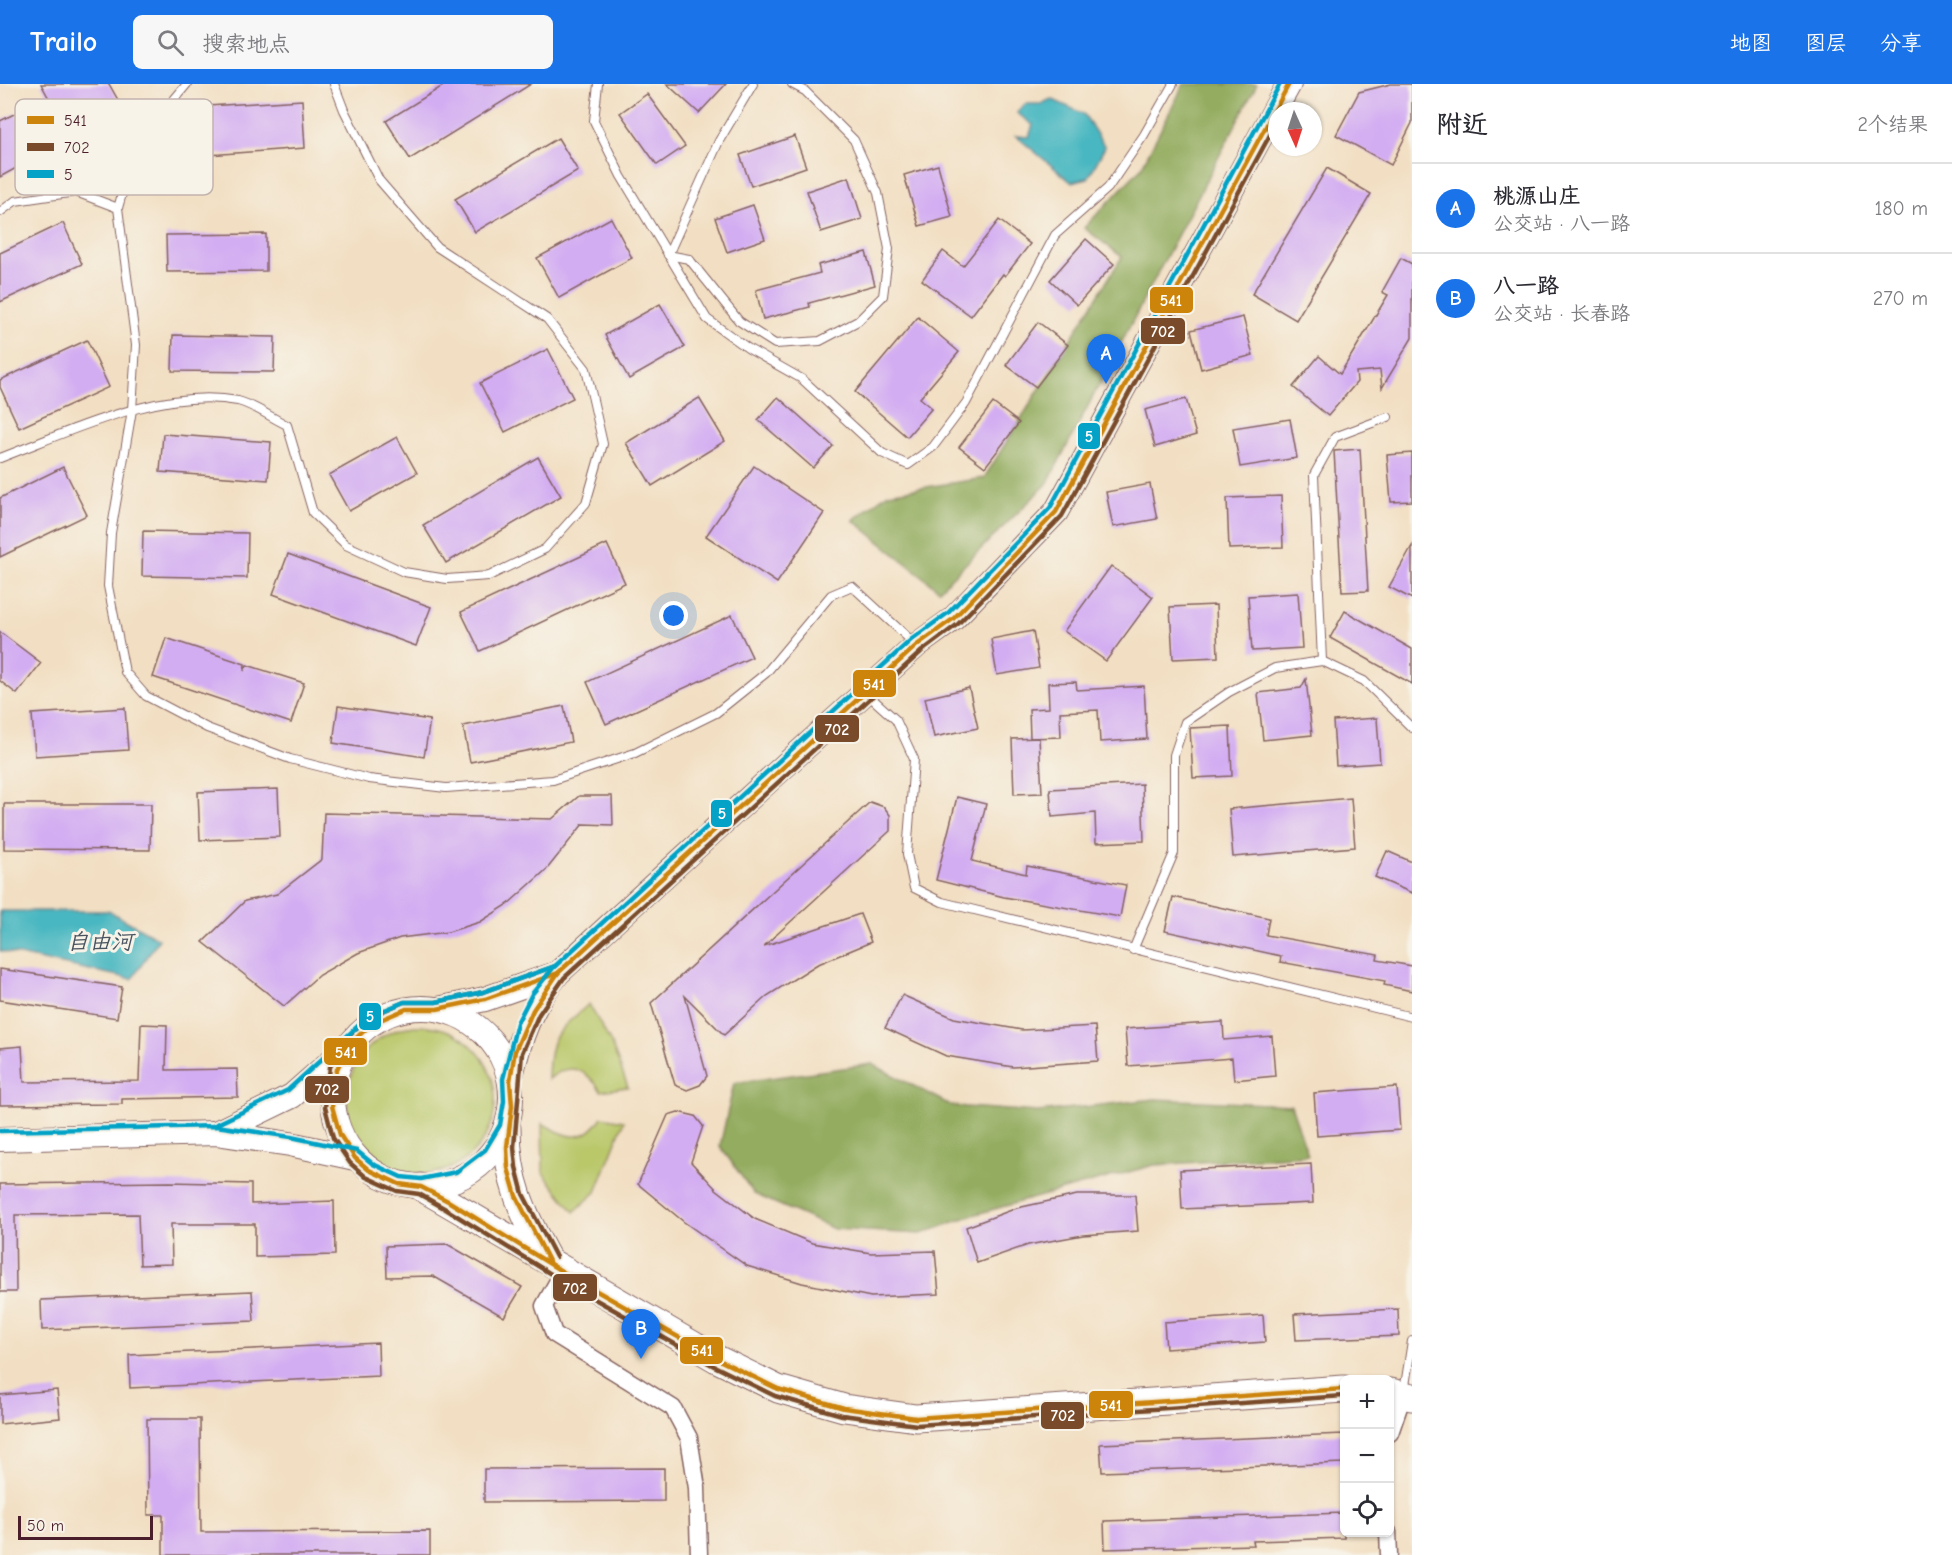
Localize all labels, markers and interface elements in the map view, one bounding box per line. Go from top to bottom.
search box [133,15,553,69]
text: Trailo [30,26,97,58]
icon: search [154,26,187,59]
text: 搜索地点 [202,31,290,57]
text: 地图 [1730,31,1772,55]
text: 图层 [1805,31,1847,55]
text: 分享 [1880,31,1922,55]
legend [15,99,213,195]
north arrow [1268,102,1322,156]
text: 附近 [1436,110,1488,140]
text: 541 [64,112,87,130]
text: 2个结果 [1858,113,1928,136]
text: 702 [64,139,90,157]
text: 5 [64,166,73,184]
text: 桃源山庄 [1493,183,1581,209]
text: A [1450,197,1461,220]
text: 180 m [1874,197,1928,220]
text: 公交站 · 八一路 [1493,212,1630,235]
text: 八一路 [1493,273,1559,299]
line badge: 541 [1149,286,1194,314]
text: B [1449,287,1462,310]
text: 270 m [1873,287,1928,310]
text: 541 [1160,292,1182,310]
text: 公交站 · 长春路 [1493,302,1630,325]
line badge: 702 [1140,317,1186,345]
text: 702 [1151,323,1175,341]
pin: A [1086,334,1126,384]
line badge: 5 [1077,422,1101,450]
text: 5 [1085,428,1093,446]
your location [659,601,688,630]
line badge: 541 [852,669,897,698]
text: 541 [863,676,885,694]
line badge: 702 [814,714,860,743]
text: 702 [825,721,849,739]
line badge: 5 [710,799,733,828]
text: 5 [718,805,726,823]
water label: 自由河 [67,929,136,955]
line badge: 5 [358,1002,382,1031]
text: 5 [366,1008,374,1026]
line badge: 541 [323,1037,368,1066]
text: 541 [335,1044,357,1062]
line badge: 702 [304,1075,350,1104]
text: 702 [315,1081,339,1099]
line badge: 702 [552,1273,598,1302]
text: 702 [563,1280,587,1298]
pin: B [622,1310,660,1359]
line badge: 541 [679,1336,724,1365]
text: 541 [691,1342,713,1360]
map controls [1340,1375,1394,1537]
button: + [1340,1375,1394,1429]
line badge: 541 [1088,1390,1134,1419]
text: 541 [1100,1397,1122,1415]
line badge: 702 [1040,1401,1085,1430]
text: 702 [1051,1407,1075,1425]
button: − [1340,1429,1394,1483]
button: locate [1340,1483,1394,1537]
scale bar [18,1513,153,1540]
text: 50 m [27,1517,64,1535]

